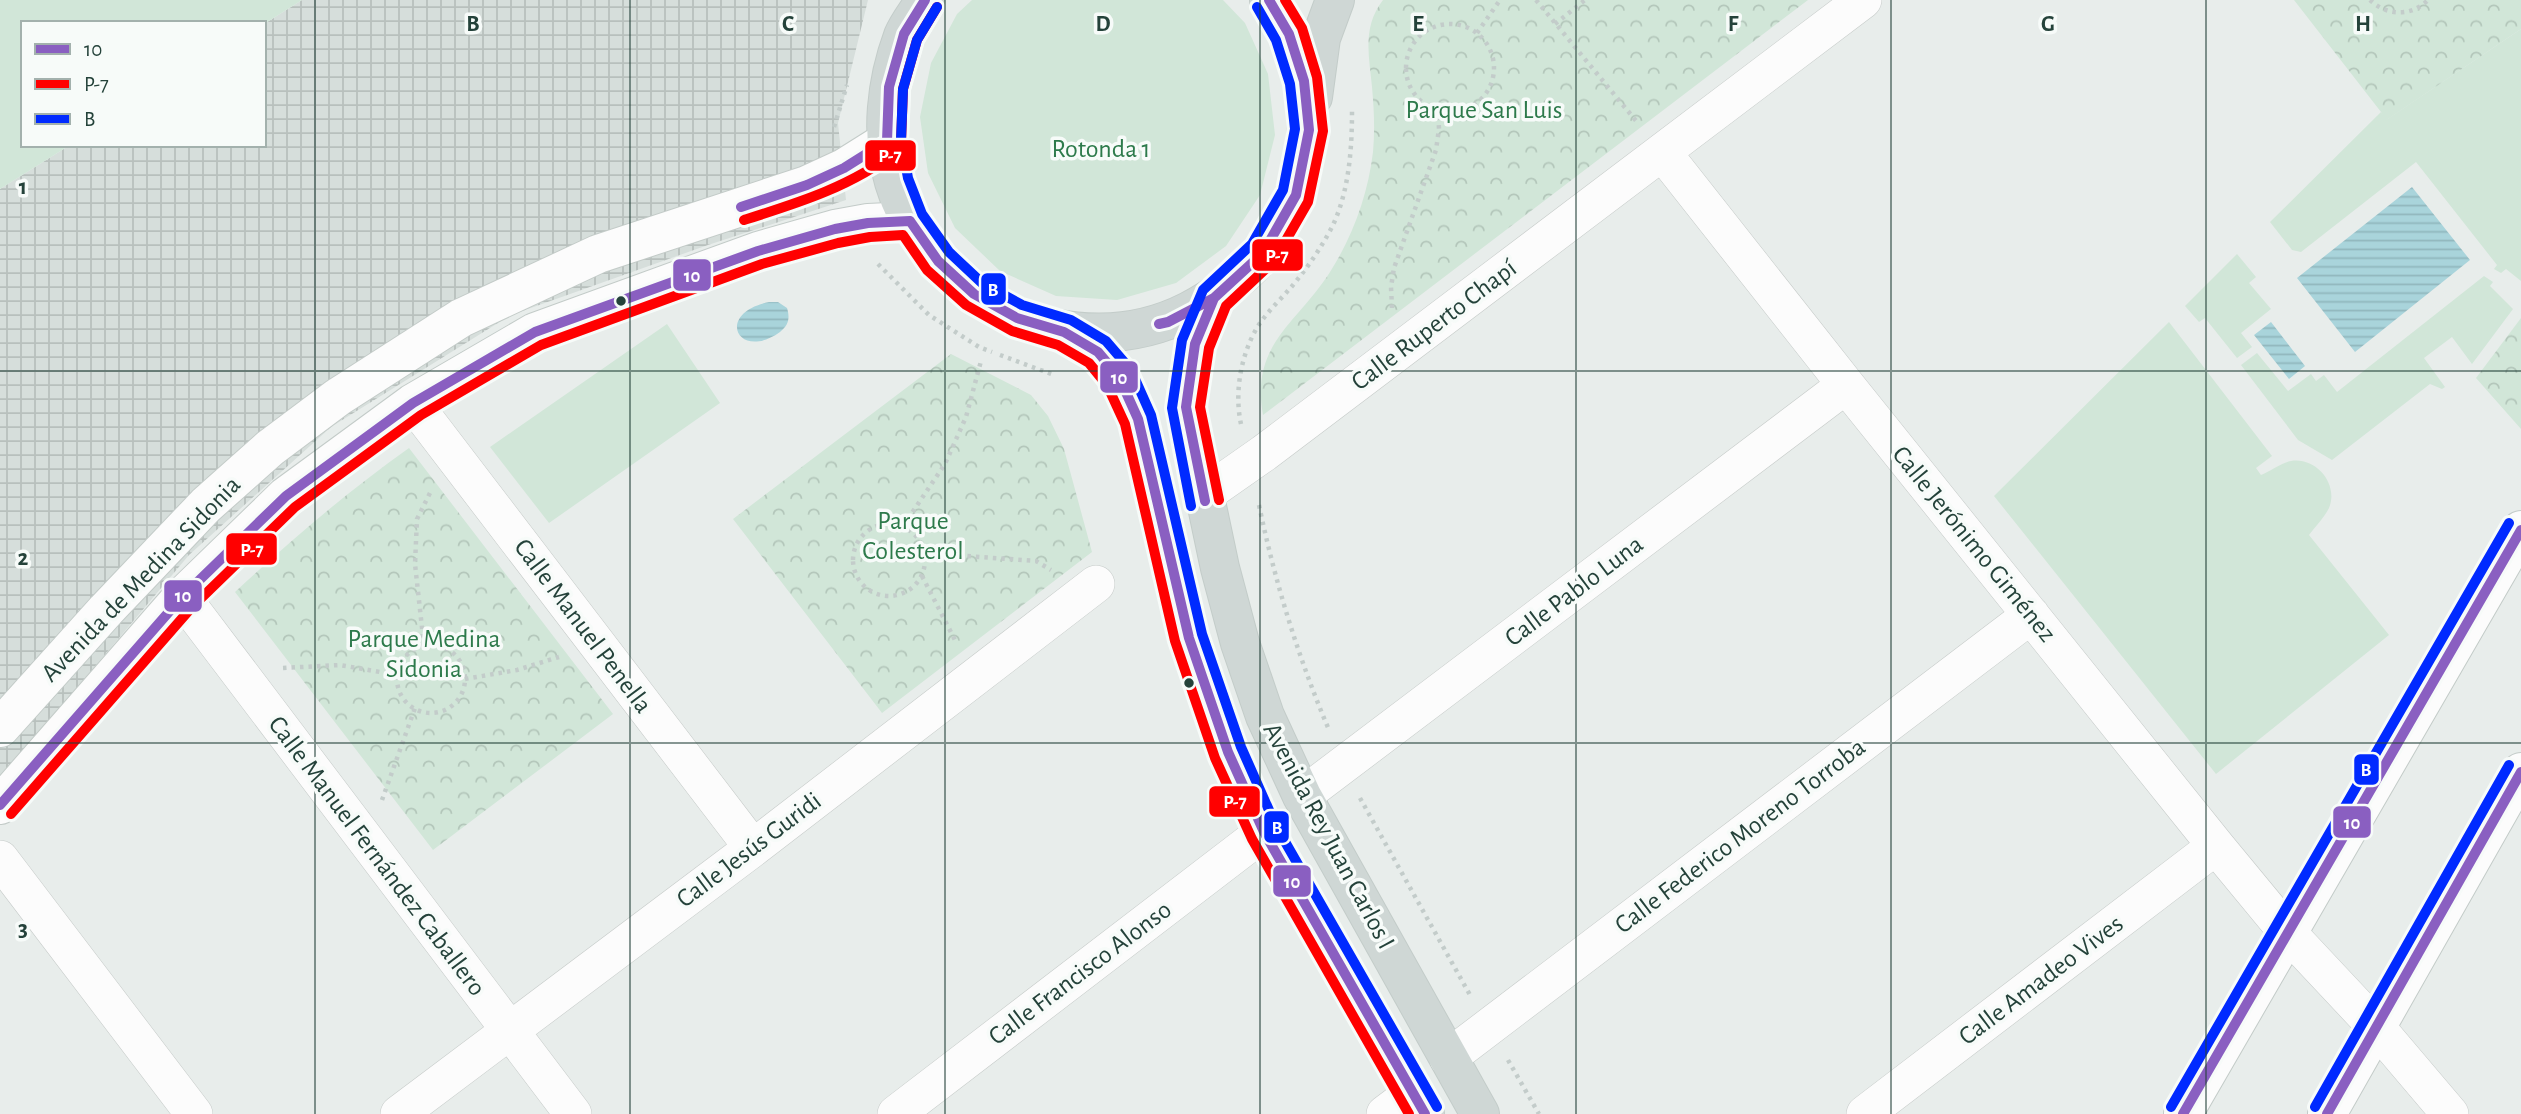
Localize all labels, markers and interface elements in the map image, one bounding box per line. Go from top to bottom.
text: B [466,13,480,36]
text: C [782,13,794,36]
text: D [1095,13,1111,36]
text: E [1412,13,1424,36]
text: F [1728,13,1739,36]
text: G [2041,13,2055,36]
text: H [2355,13,2371,36]
legend [21,21,266,147]
text: 10 [84,39,102,60]
text: P-7 [84,74,109,95]
park label: Parque San Luis [1406,97,1562,123]
text: B [84,109,95,130]
park label: Rotonda 1 [1052,136,1150,162]
line badge: P-7 [864,139,917,172]
text: P-7 [878,147,902,166]
text: 1 [19,176,27,199]
line badge: P-7 [1251,238,1304,272]
text: P-7 [1265,247,1289,266]
street label: Calle Ruperto Chapí [1347,254,1522,395]
line badge: 10 [672,258,712,292]
text: 10 [684,267,700,286]
line badge: B [980,272,1007,306]
text: B [987,281,999,300]
unlabelled marker [614,294,628,308]
line badge: 10 [1099,360,1139,394]
text: 10 [1111,369,1127,388]
street label: Calle Jerónimo Giménez [1887,441,2061,647]
street label: Avenida de Medina Sidonia [36,471,246,687]
park label: Parque Colesterol [862,508,964,564]
street label: Calle Pablo Luna [1500,531,1648,651]
line badge: P-7 [225,532,278,566]
street label: Calle Manuel Penella [509,534,657,718]
text: P-7 [240,541,264,560]
text: 2 [18,547,29,570]
line badge: 10 [163,579,203,613]
text: 10 [175,587,191,606]
park label: Parque Medina Sidonia [348,626,500,682]
unlabelled marker [1182,676,1196,690]
street label: Calle Manuel Fernández Caballero [264,711,490,1001]
street label: Avenida Rey Juan Carlos I [1258,719,1400,953]
street label: Calle Federico Moreno Torroba [1610,734,1870,938]
line badge: B [2353,753,2380,786]
text: B [2360,761,2372,780]
line badge: P-7 [1208,785,1261,818]
street label: Calle Jesús Guridi [672,787,826,913]
text: P-7 [1223,793,1247,812]
line badge: 10 [2332,805,2372,839]
line badge: B [1263,810,1290,844]
text: 10 [2344,814,2360,833]
text: B [1271,819,1283,838]
line badge: 10 [1272,864,1312,898]
text: 10 [1284,873,1300,892]
street label: Calle Francisco Alonso [984,896,1176,1050]
street label: Calle Amadeo Vives [1954,910,2128,1050]
text: 3 [18,918,28,941]

